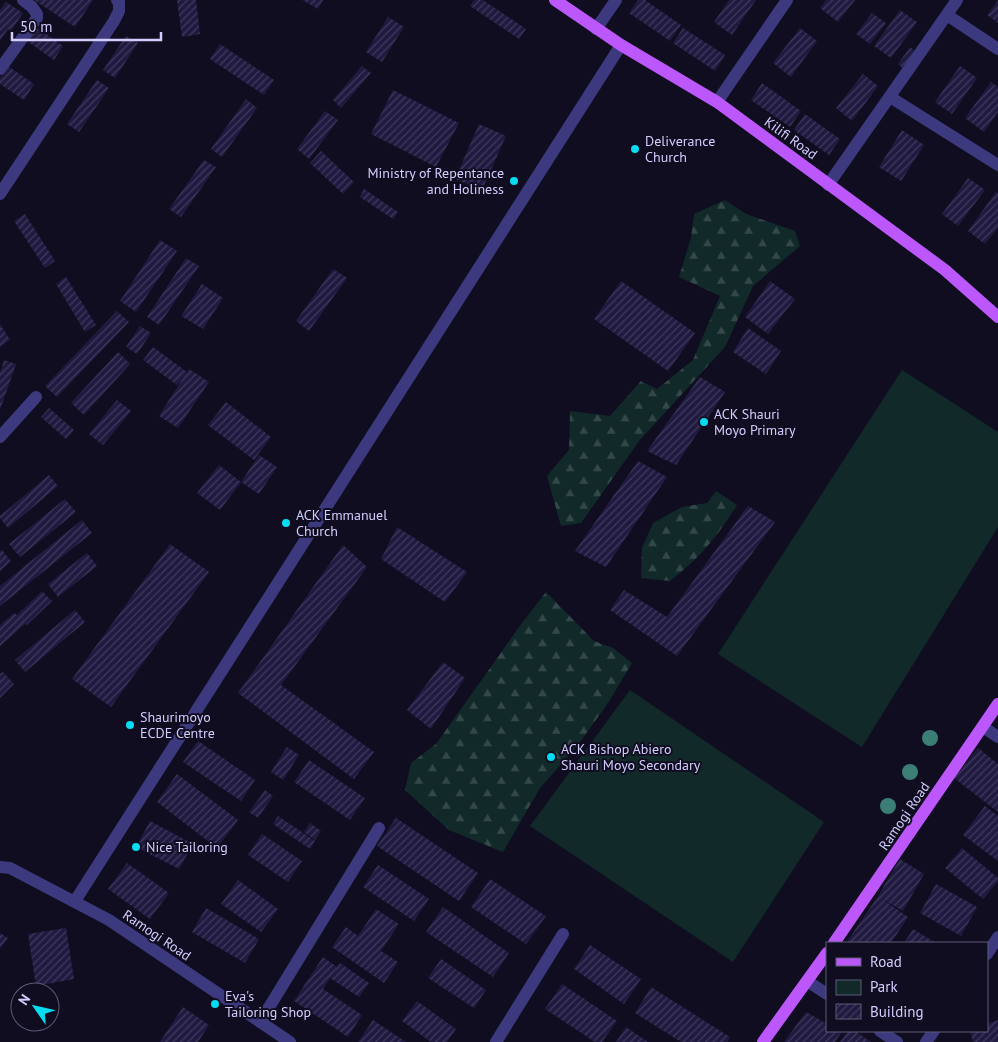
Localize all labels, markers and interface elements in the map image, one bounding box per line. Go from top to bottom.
scale bar [12,10,161,42]
text: 50 m [20,17,53,36]
street label: Kilifi Road [761,113,821,163]
place label: Deliverance Church [645,132,715,166]
marker: Deliverance Church [629,143,641,155]
place label: Ministry of Repentance and Holiness [368,164,504,198]
marker: Ministry of Repentance and Holiness [508,175,520,187]
place label: ACK Shauri Moyo Primary [714,405,796,439]
marker: ACK Shauri Moyo Primary [698,416,710,428]
place label: ACK Emmanuel Church [296,506,387,540]
marker: ACK Emmanuel Church [280,517,292,529]
place label: Shaurimoyo ECDE Centre [140,708,215,742]
marker: Shaurimoyo ECDE Centre [124,719,136,731]
place label: ACK Bishop Abiero Shauri Moyo Secondary [561,740,701,774]
marker: ACK Bishop Abiero Shauri Moyo Secondary [545,751,557,763]
street label: Ramogi Road [875,778,933,854]
place label: Nice Tailoring [146,838,228,856]
marker: Nice Tailoring [130,841,142,853]
street label: Ramogi Road [119,906,195,964]
legend [826,942,988,1032]
text: Road [870,952,902,971]
text: Park [870,977,898,996]
north arrow [10,982,60,1032]
place label: Eva's Tailoring Shop [225,987,311,1021]
text: N [14,991,34,1009]
marker: Eva's Tailoring Shop [209,998,221,1010]
text: Building [870,1002,924,1021]

